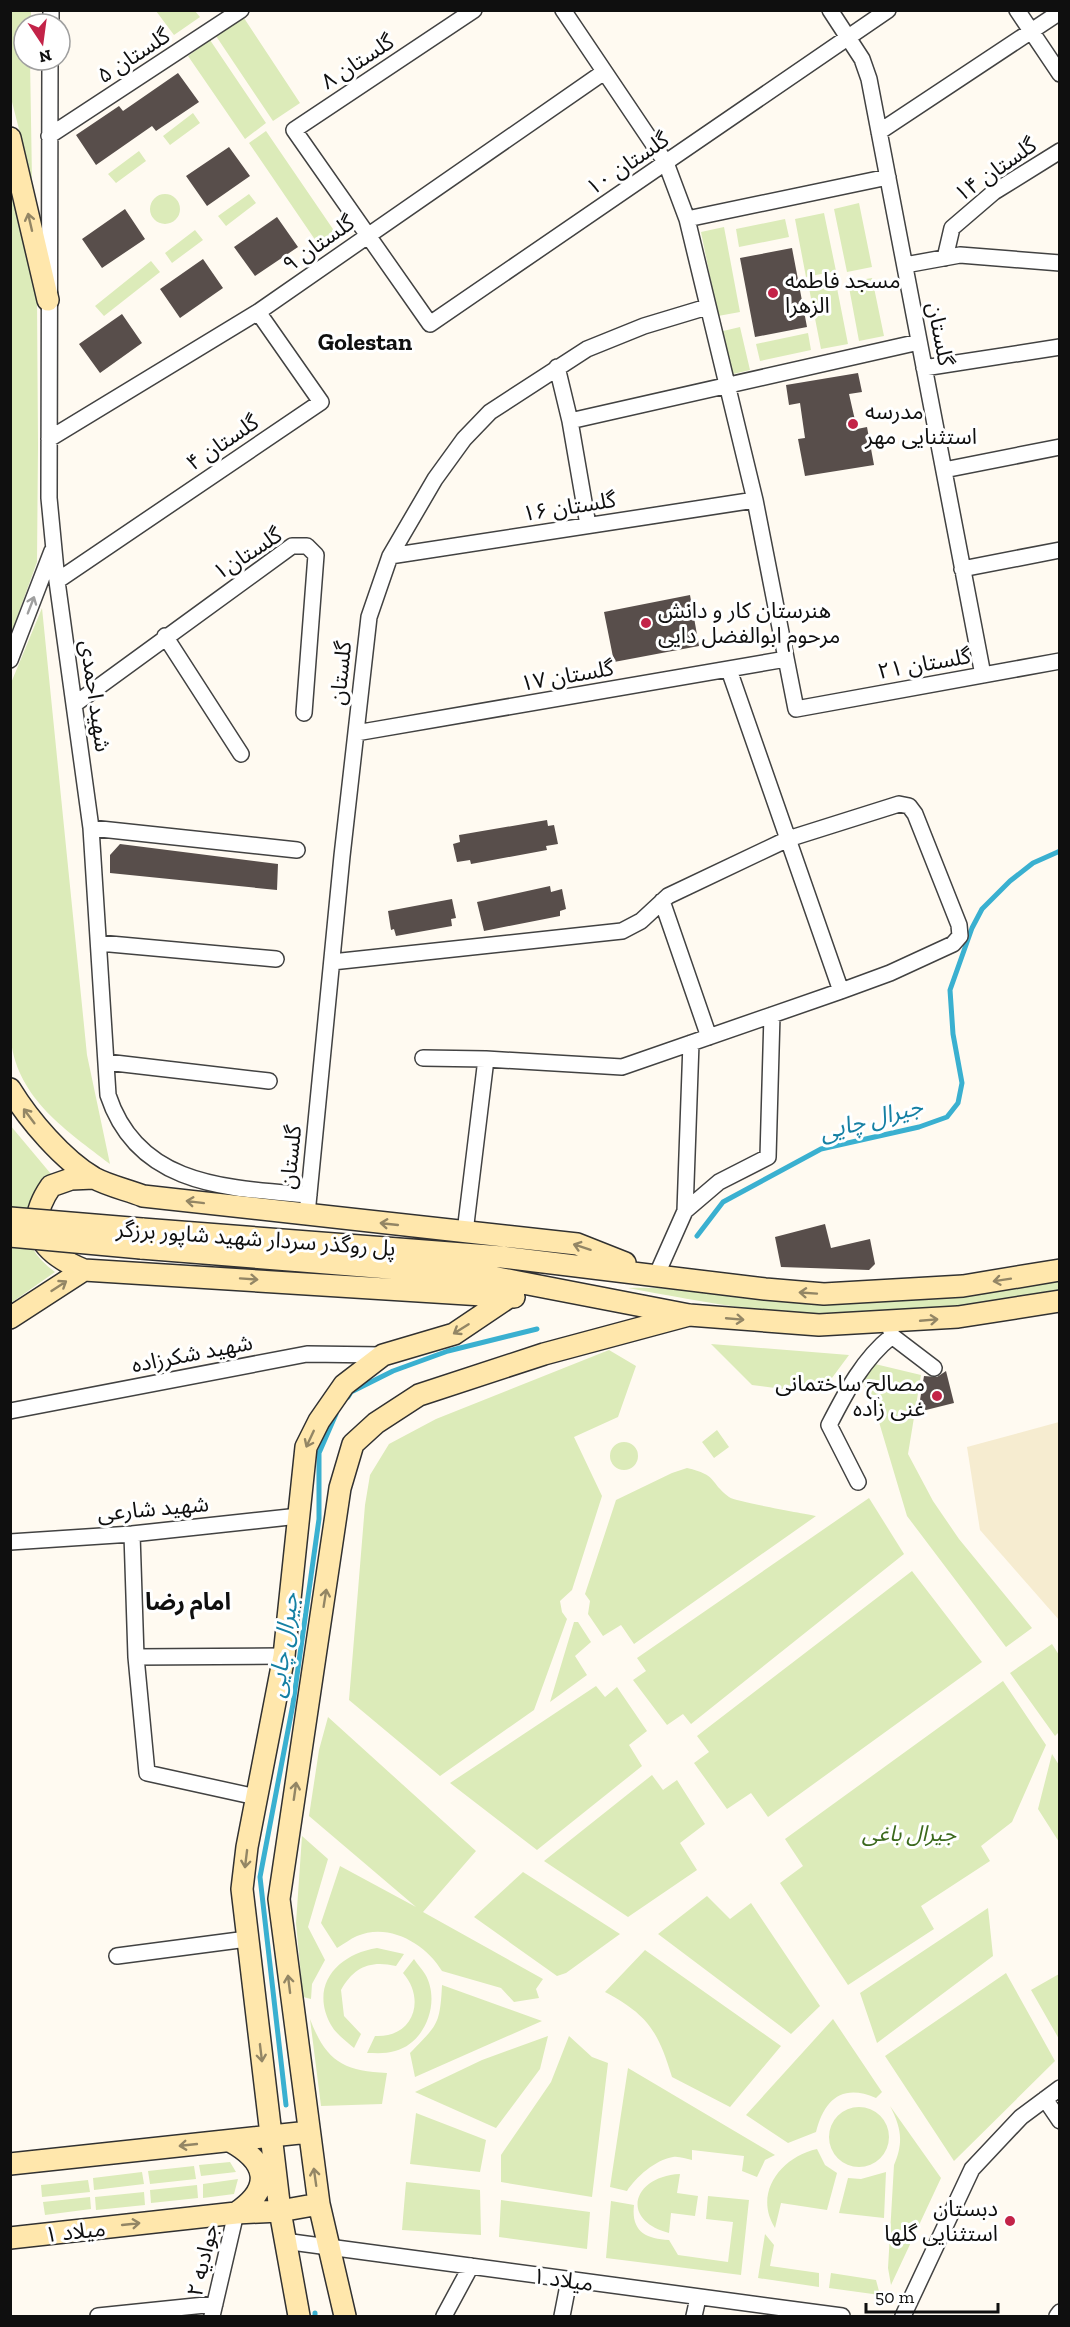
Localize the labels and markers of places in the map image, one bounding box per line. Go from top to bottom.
place label: مسجد فاطمه الزهرا [785,267,901,319]
marker: مسجد فاطمه الزهرا [766,286,780,300]
place label: مدرسه استثنایی مهر [864,398,977,450]
marker: مدرسه استثنایی مهر [846,417,860,431]
place label: هنرستان کار و دانش مرحوم ابوالفضل دایی [658,597,840,652]
marker: هنرستان کار و دانش مرحوم ابوالفضل دایی [639,616,653,630]
place label: مصالح ساختمانی غنی زاده [775,1370,925,1422]
marker: مصالح ساختمانی غنی زاده [930,1389,944,1403]
place label: دبستان استثنایی گلها [884,2195,998,2247]
marker: دبستان استثنایی گلها [1003,2214,1017,2228]

